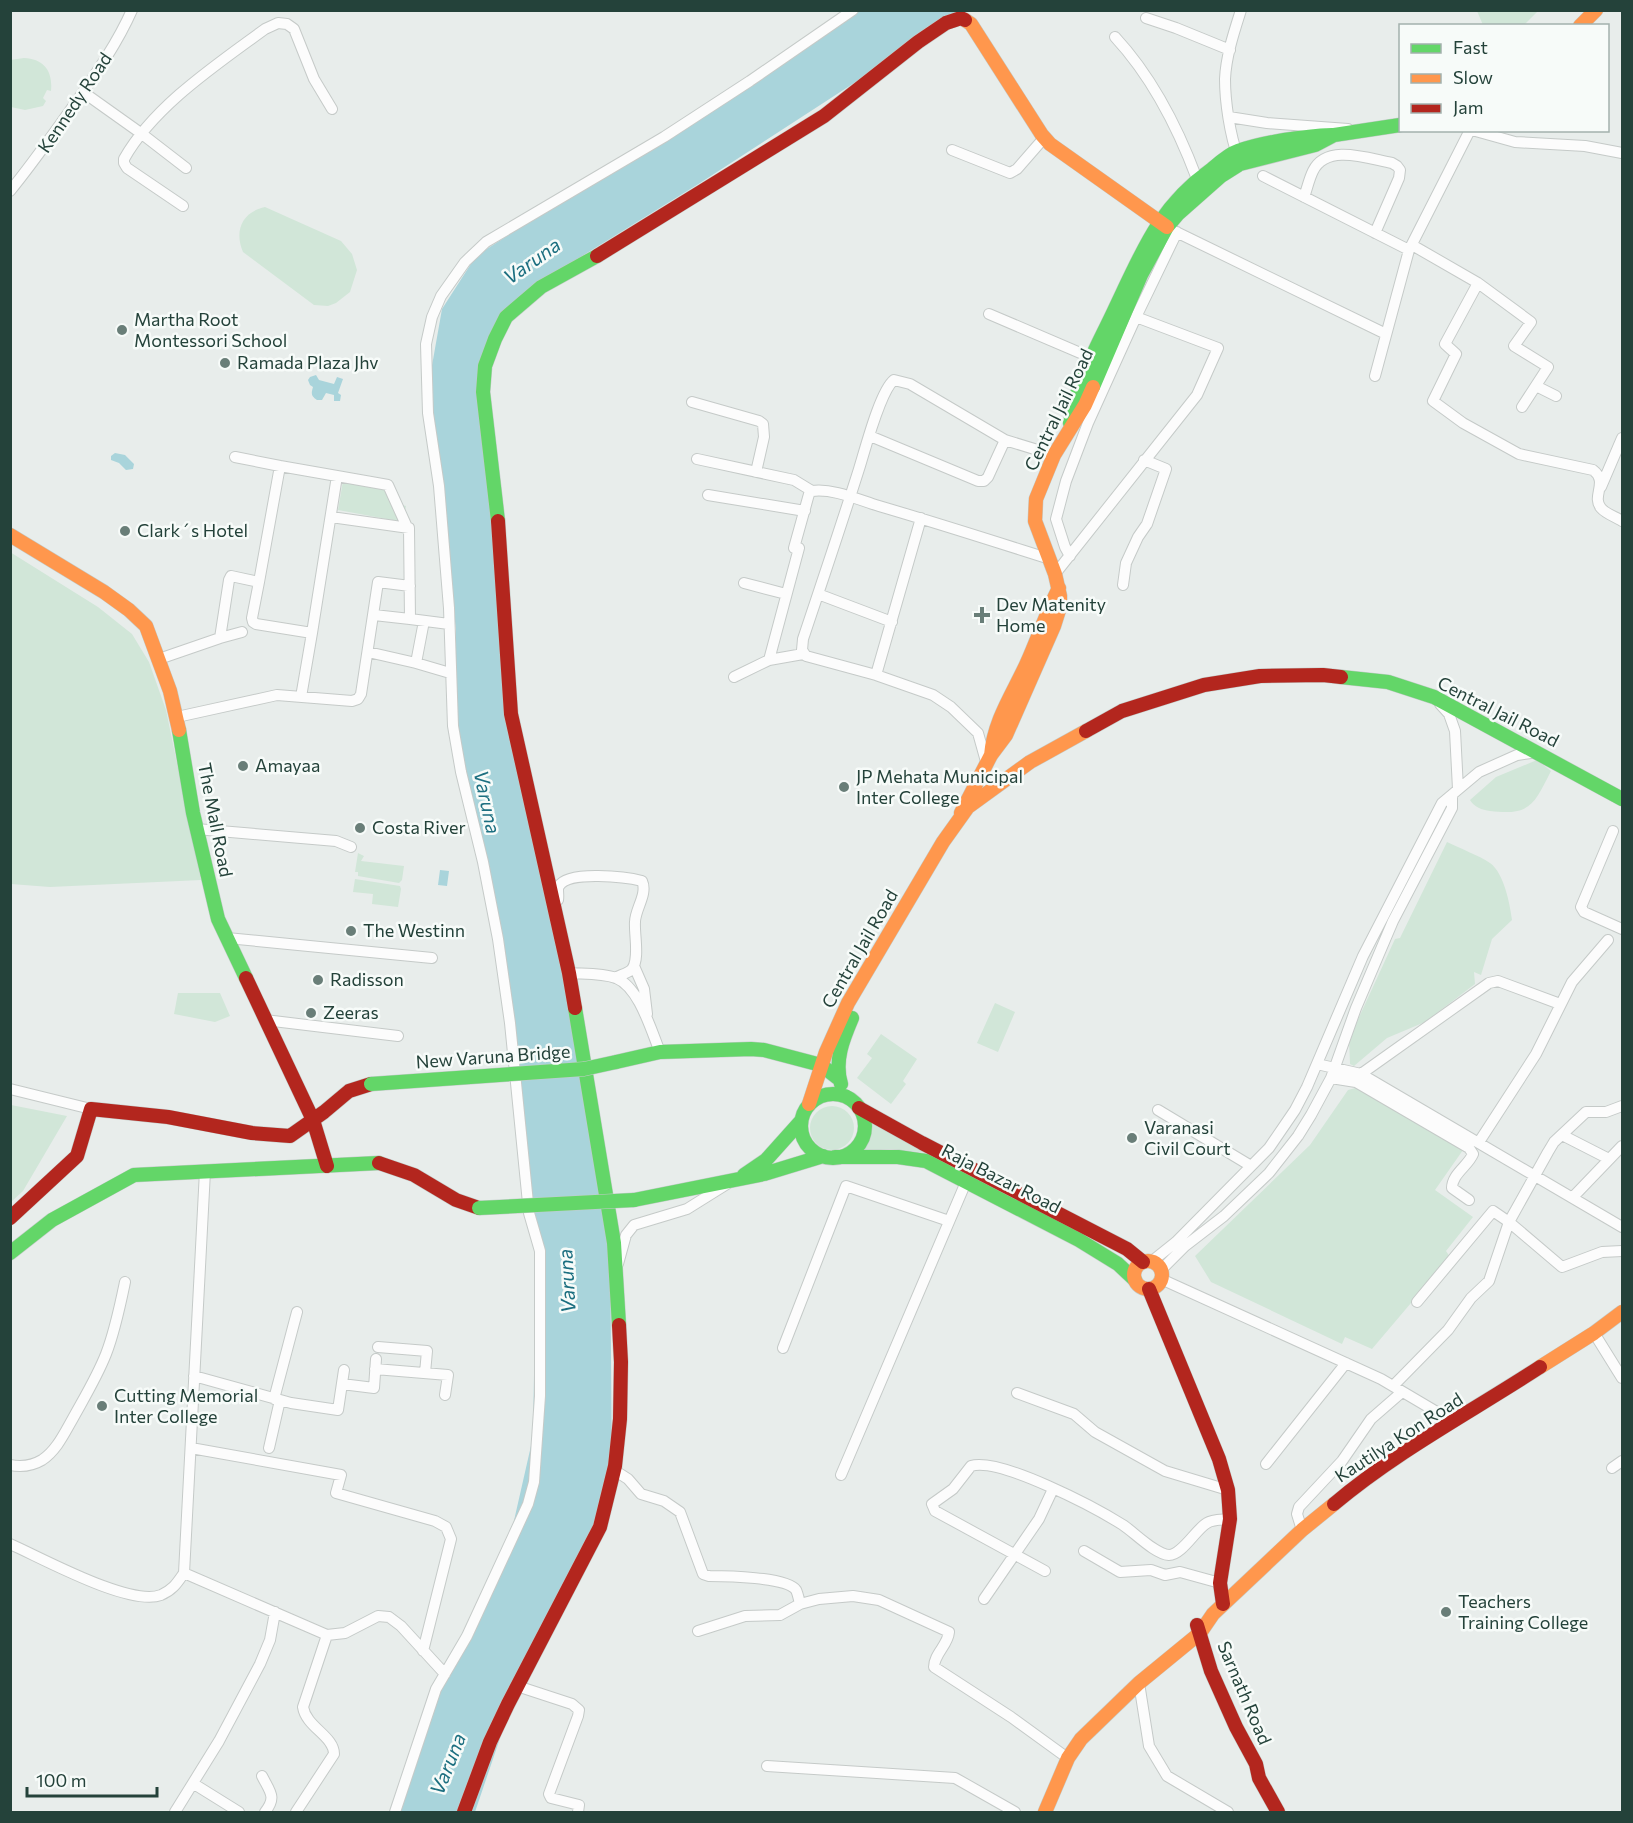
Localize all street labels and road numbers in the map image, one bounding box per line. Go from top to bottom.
street label: Kennedy Road [33,48,116,157]
street label: Central Jail Road [1019,345,1097,474]
street label: Central Jail Road [1434,671,1563,751]
street label: The Mall Road [194,761,238,879]
street label: Central Jail Road [816,885,902,1012]
street label: New Varuna Bridge [415,1040,571,1072]
street label: Raja Bazar Road [938,1139,1065,1218]
street label: Kautilya Kon Road [1330,1388,1467,1487]
street label: Sarnath Road [1213,1638,1277,1748]

